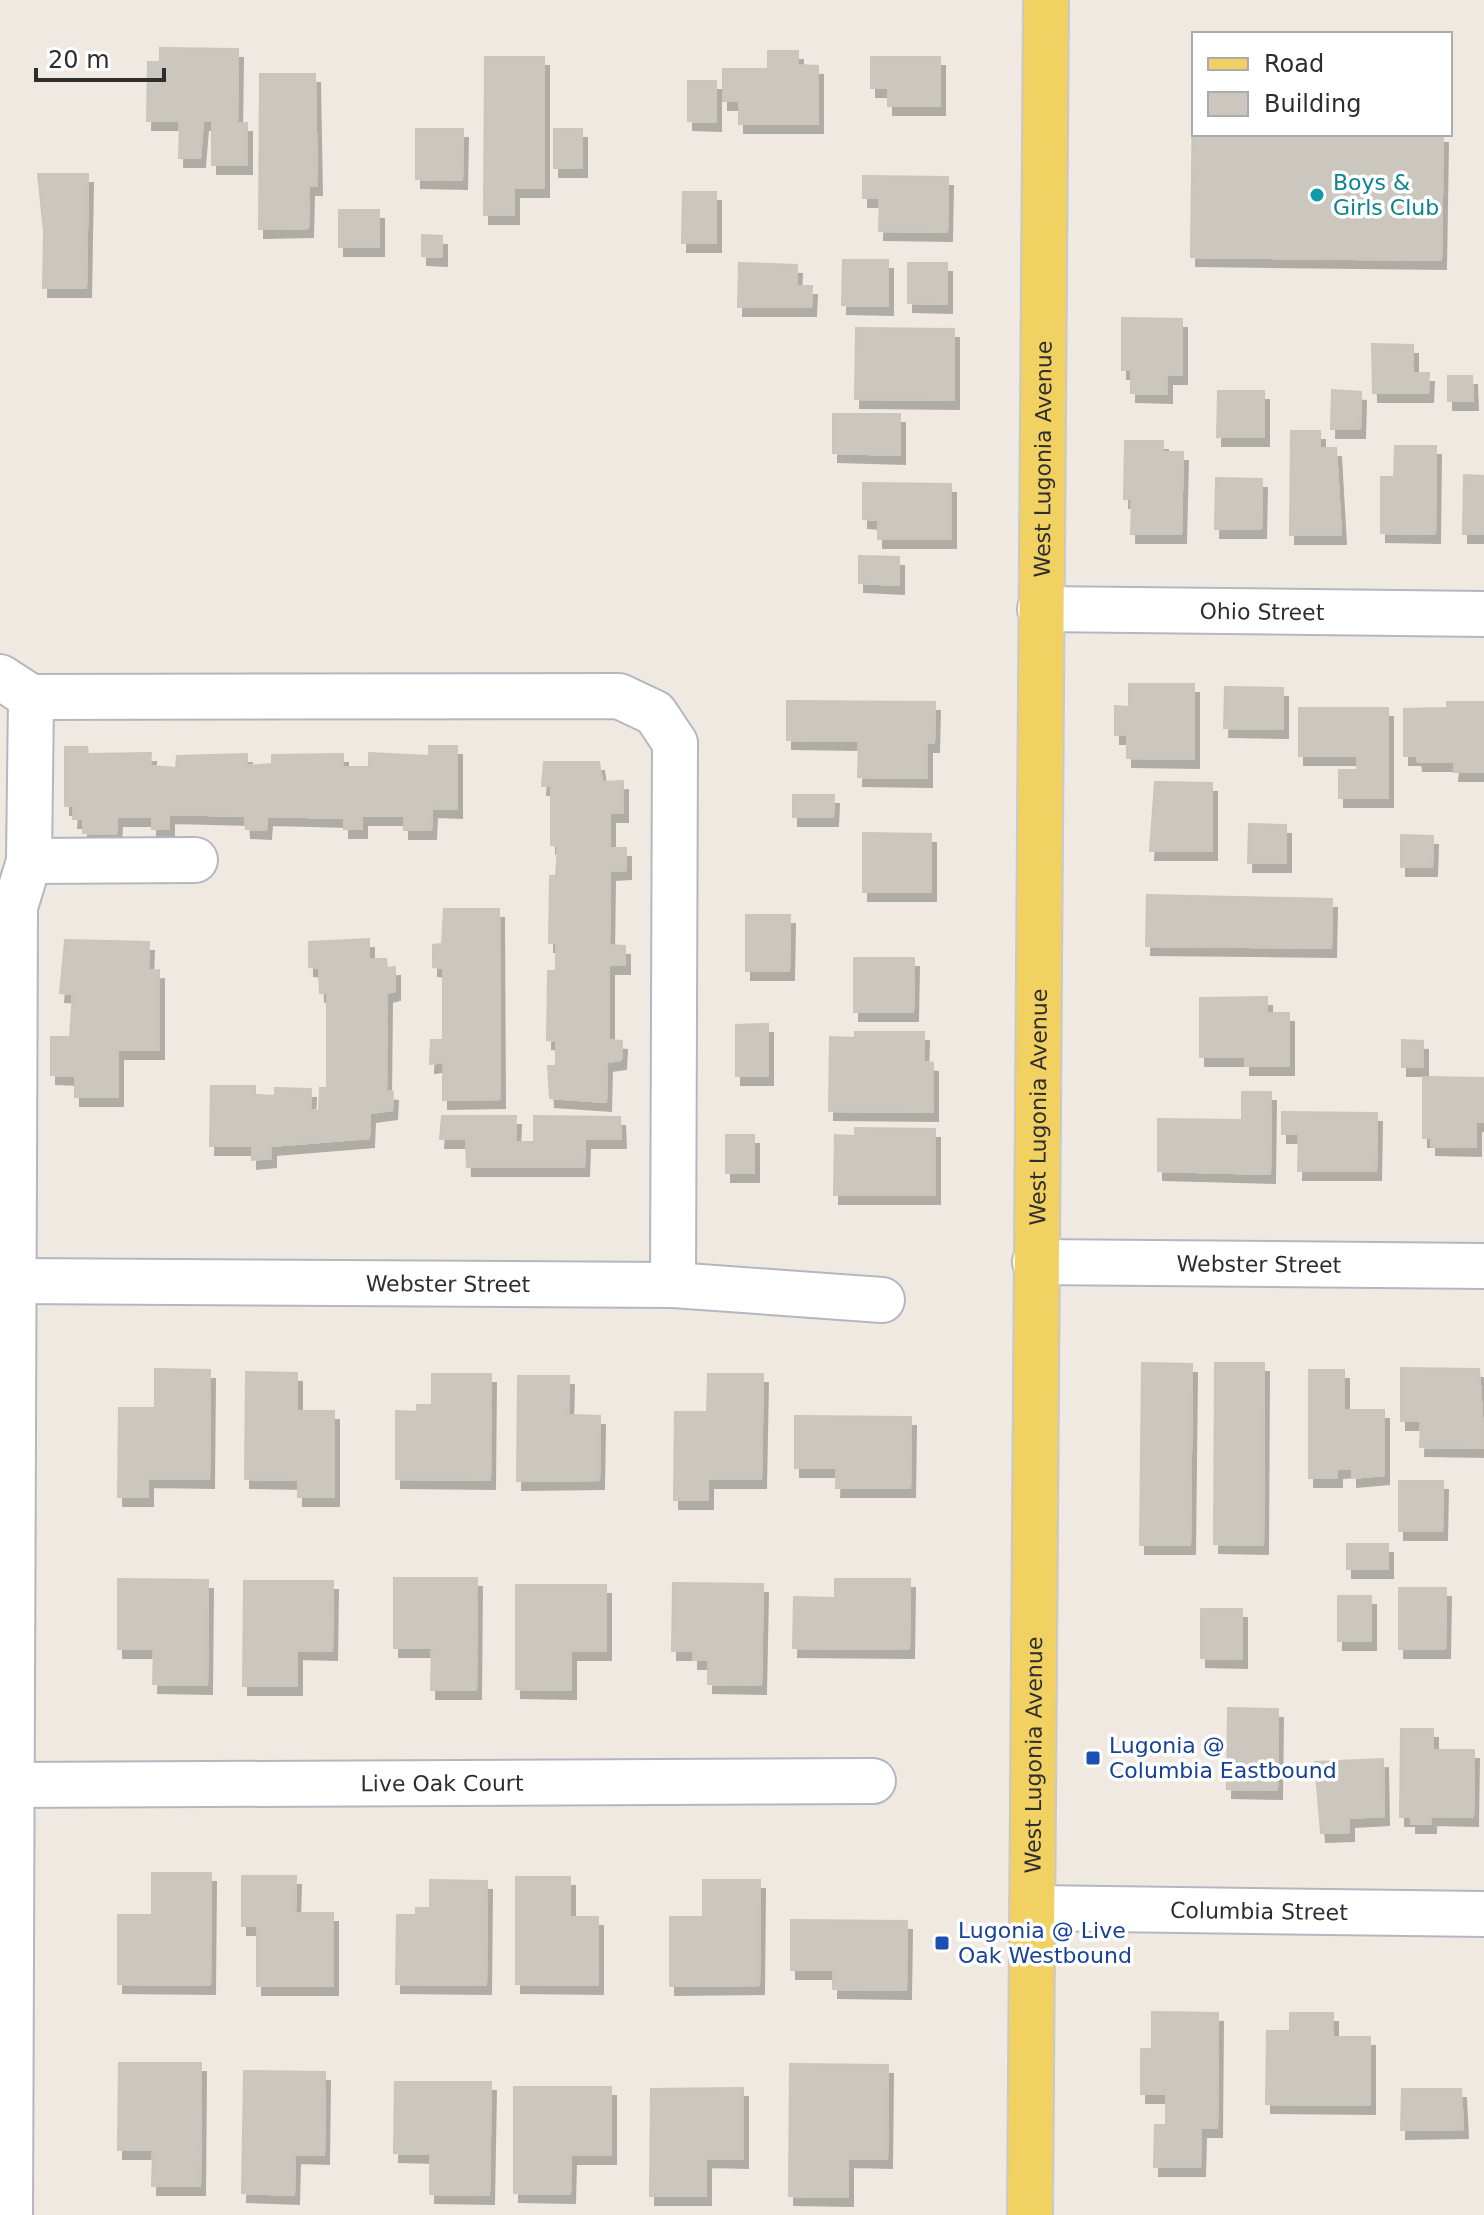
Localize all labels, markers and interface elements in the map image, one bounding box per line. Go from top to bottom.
scale bar [36,32,164,82]
legend [1192,32,1452,136]
text: 20 m [48,46,110,74]
text: Road [1264,50,1324,78]
text: Building [1264,90,1361,118]
place label: Boys & Girls Club [1333,170,1439,220]
marker: Boys & Girls Club [1308,186,1326,204]
street label: West Lugonia Avenue [1029,341,1056,578]
street label: Ohio Street [1199,598,1325,625]
street label: West Lugonia Avenue [1025,989,1051,1225]
street label: Webster Street [1177,1251,1342,1277]
street label: Webster Street [366,1271,531,1297]
street label: West Lugonia Avenue [1020,1637,1047,1873]
place label: Lugonia @ Columbia Eastbound [1109,1733,1337,1783]
marker: Lugonia @ Columbia Eastbound [1084,1749,1102,1767]
street label: Live Oak Court [360,1770,524,1796]
street label: Columbia Street [1170,1897,1348,1925]
place label: Lugonia @ Live Oak Westbound [958,1918,1132,1968]
marker: Lugonia @ Live Oak Westbound [933,1934,951,1952]

